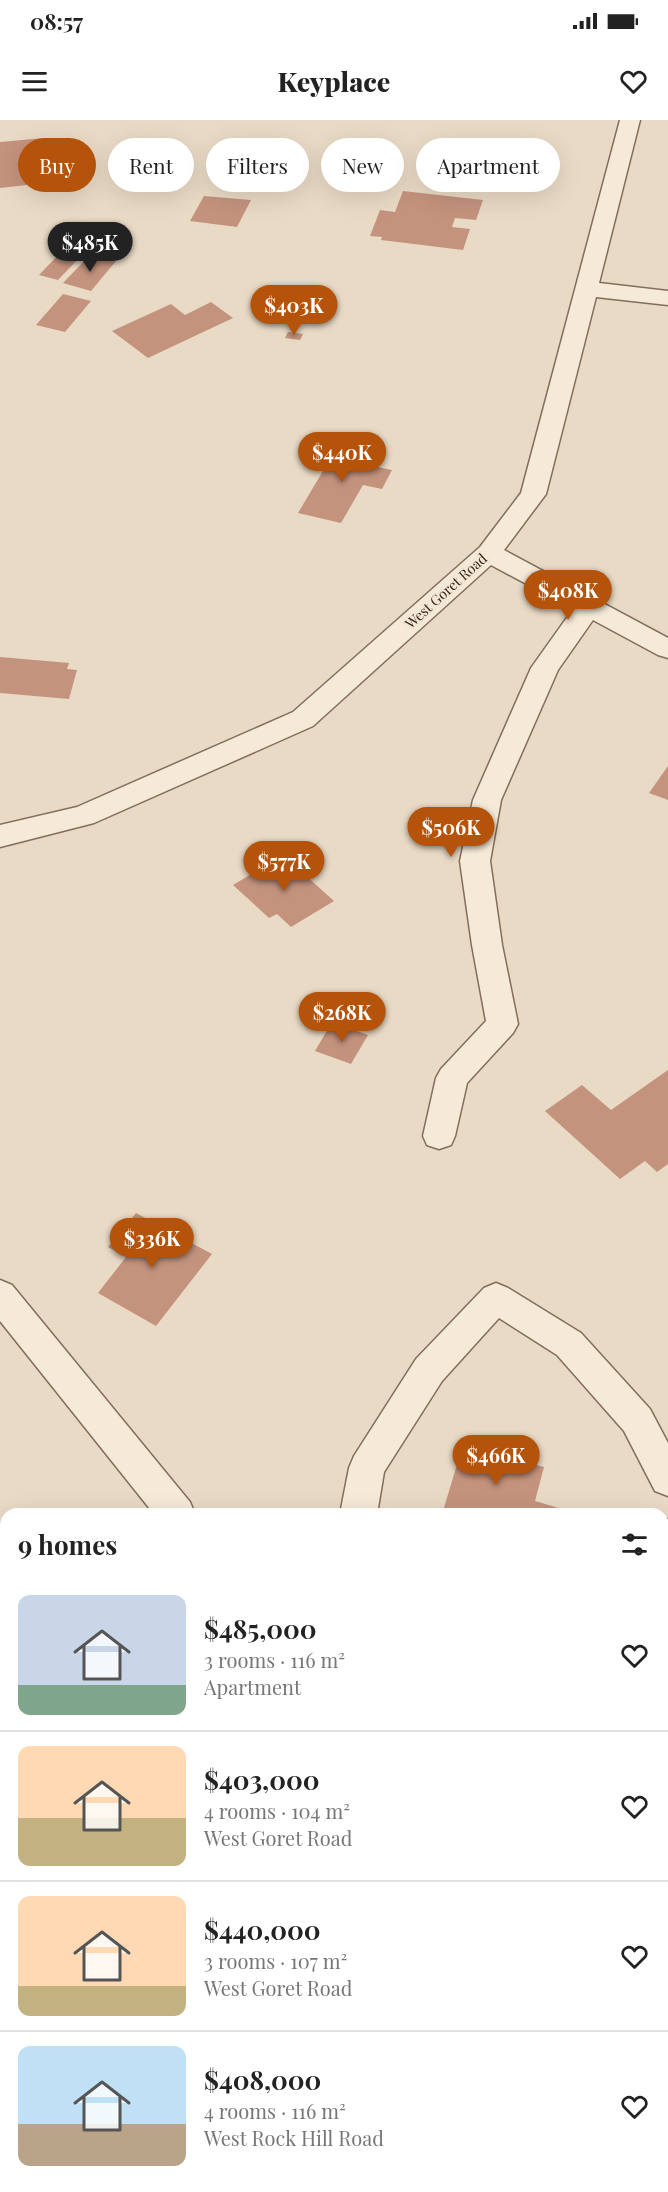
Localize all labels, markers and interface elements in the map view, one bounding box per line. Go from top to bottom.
text: 08:57 [30,6,83,36]
text: Keyplace [278,63,390,99]
icon: menu [18,65,51,98]
icon: heart [617,65,650,98]
chip: Buy [18,138,96,192]
chip: Rent [108,138,194,192]
chip: Filters [206,138,309,192]
chip: New [321,138,404,192]
chip: Apartment [416,138,560,192]
pin: $485K [48,222,132,273]
text: $485K [62,228,118,255]
pin: $403K [252,285,336,336]
text: $403K [265,291,323,318]
pin: $440K [300,432,384,483]
text: $440K [312,438,372,465]
street label: West Goret Road [400,549,491,633]
pin: $408K [526,570,610,621]
text: $408K [538,576,598,603]
pin: $506K [409,807,493,858]
text: $506K [421,813,481,840]
pin: $577K [242,841,326,892]
text: $577K [257,847,311,874]
pin: $268K [300,992,384,1043]
text: $268K [313,998,371,1025]
pin: $336K [110,1218,194,1269]
text: $336K [124,1224,180,1251]
pin: $466K [454,1435,538,1486]
text: $466K [467,1441,525,1468]
text: 9 homes [18,1527,117,1562]
icon: filters [618,1528,651,1561]
text: $485,000 [204,1611,317,1646]
icon: home [66,1619,138,1691]
icon: heart [618,1639,651,1672]
text: 3 rooms · 116 m² [204,1646,345,1673]
text: Apartment [204,1673,301,1700]
text: $403,000 [204,1762,319,1797]
icon: home [66,1770,138,1842]
icon: heart [618,1790,651,1823]
text: 4 rooms · 104 m² [204,1797,350,1824]
text: West Goret Road [204,1824,352,1851]
text: $440,000 [204,1912,321,1947]
icon: home [66,1920,138,1992]
icon: heart [618,1940,651,1973]
text: 3 rooms · 107 m² [204,1947,347,1974]
text: West Goret Road [204,1974,352,2001]
text: $408,000 [204,2062,321,2097]
icon: home [66,2070,138,2142]
icon: heart [618,2090,651,2123]
text: 4 rooms · 116 m² [204,2097,346,2124]
text: West Rock Hill Road [204,2124,384,2151]

